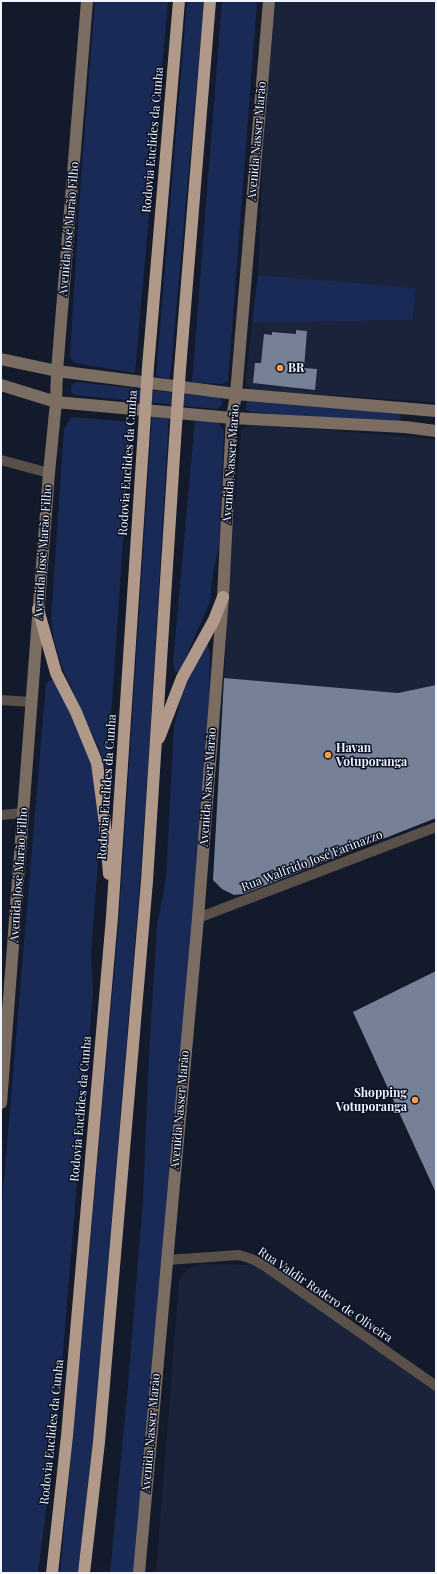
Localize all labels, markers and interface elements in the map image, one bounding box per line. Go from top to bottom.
street label: Rodovia Euclides da Cunha [139,67,167,213]
street label: Avenida Nasser Marão [245,81,269,201]
street label: Avenida José Marão Filho [56,161,82,297]
place label: BR [288,361,304,375]
marker: BR [275,363,285,373]
street label: Rodovia Euclides da Cunha [116,390,140,536]
street label: Avenida Nasser Marão [220,404,242,524]
street label: Avenida José Marão Filho [31,484,55,620]
street label: Rodovia Euclides da Cunha [95,714,119,860]
street label: Avenida Nasser Marão [197,727,219,847]
place label: Havan Votuporanga [336,741,407,769]
marker: Havan Votuporanga [323,750,333,760]
street label: Avenida José Marão Filho [7,807,31,943]
street label: Rua Walfrido José Farinazzo [239,827,385,895]
street label: Rodovia Euclides da Cunha [67,1036,95,1182]
street label: Avenida Nasser Marão [168,1050,192,1170]
place label: Shopping Votuporanga [336,1086,407,1114]
marker: Shopping Votuporanga [410,1095,420,1105]
street label: Rua Valdir Rodero de Oliveira [255,1245,395,1345]
street label: Rodovia Euclides da Cunha [37,1359,67,1505]
street label: Avenida Nasser Marão [139,1373,163,1493]

